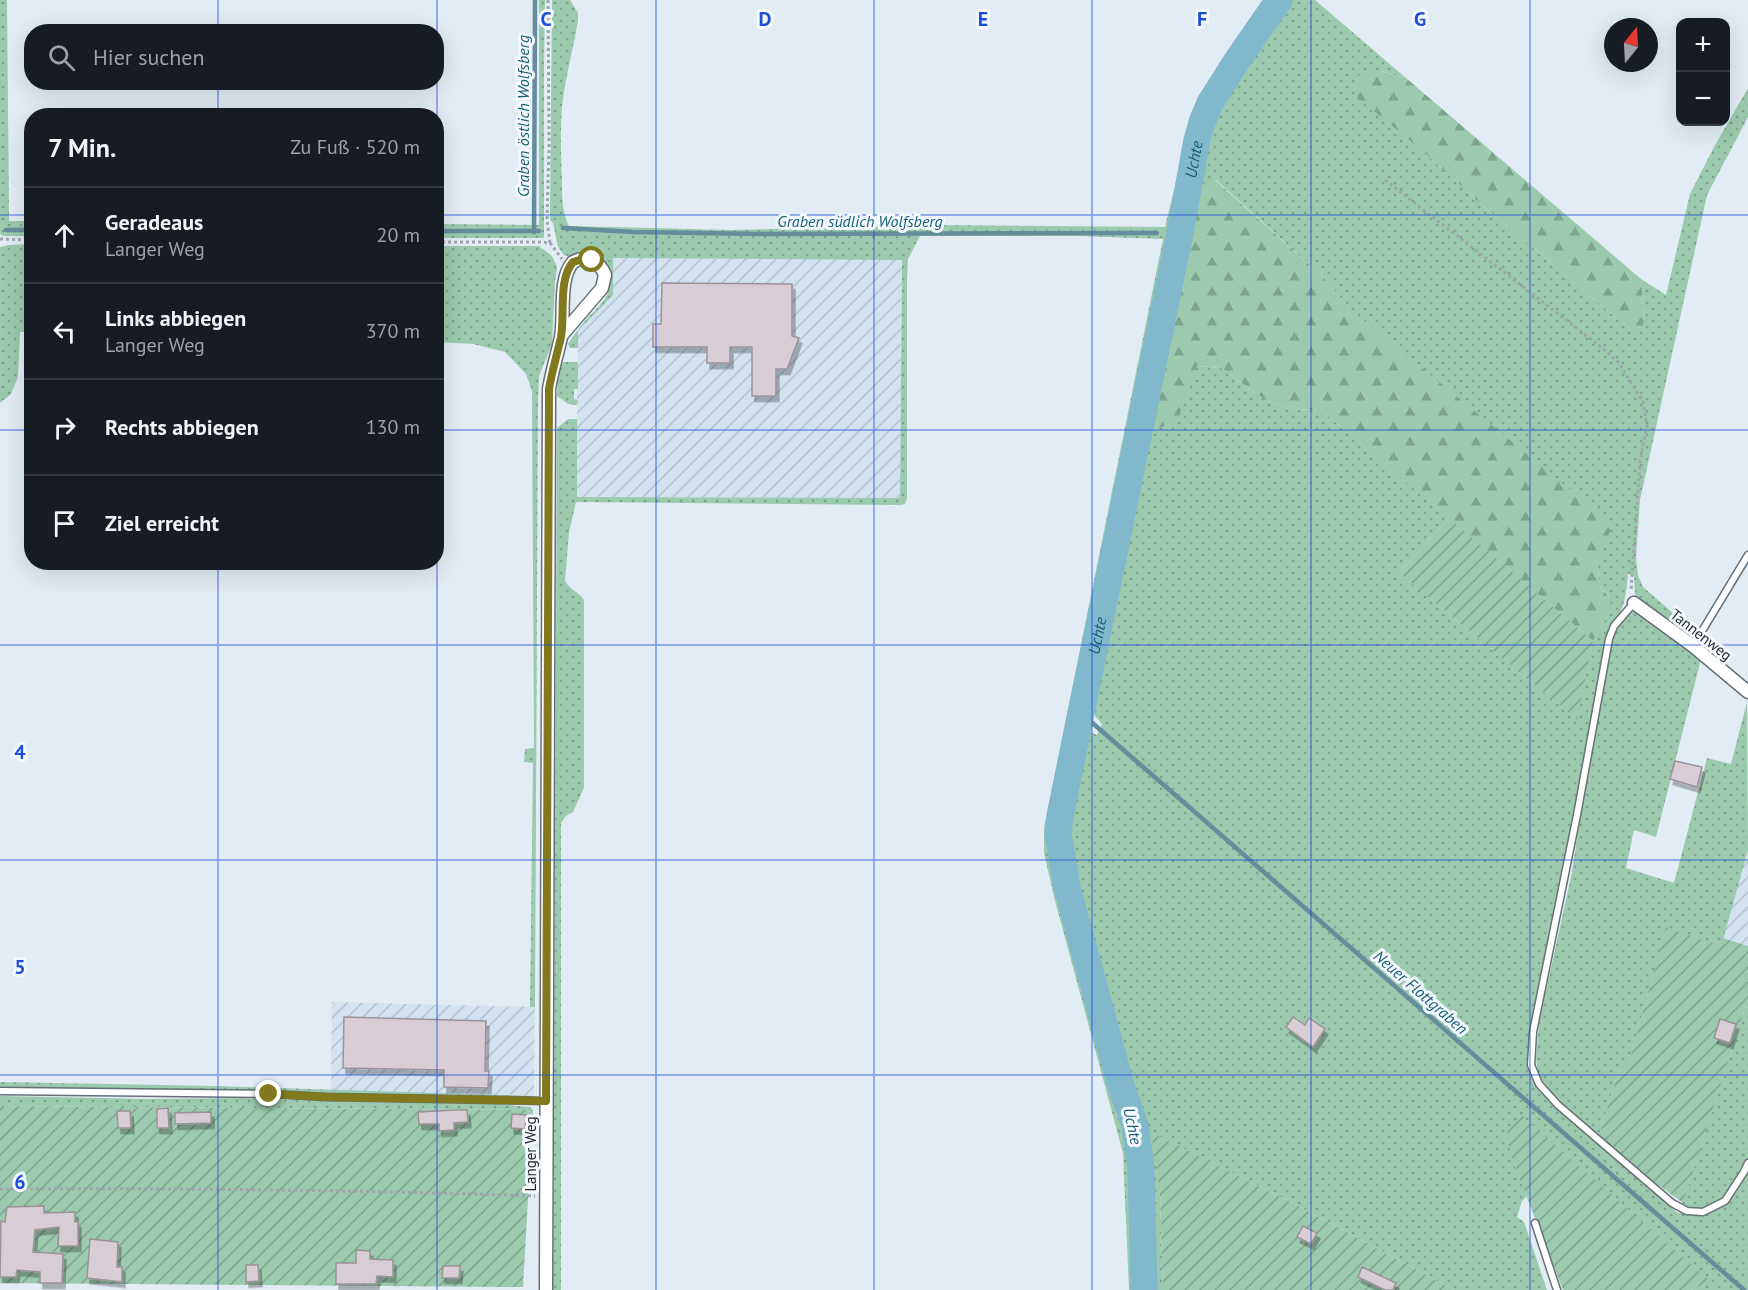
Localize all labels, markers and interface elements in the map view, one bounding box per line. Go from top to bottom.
text: C [540,6,552,32]
text: D [759,6,772,32]
text: E [978,6,988,32]
text: F [1197,6,1207,32]
text: G [1414,6,1426,32]
north arrow [1604,18,1658,72]
map controls [1676,18,1730,126]
button: + [1676,18,1730,72]
search box [24,24,444,90]
water label: Graben östlich Wolfsberg [513,35,533,197]
icon: search [45,41,78,74]
text: Hier suchen [93,43,205,71]
button: − [1676,72,1730,126]
text: 7 Min. [48,131,116,164]
text: Zu Fuß · 520 m [290,134,420,160]
water label: Uchte [1180,139,1207,180]
text: Geradeaus [105,208,203,236]
water label: Graben südlich Wolfsberg [777,211,943,231]
icon: ahead [48,219,81,252]
text: 20 m [377,222,420,248]
text: Langer Weg [105,236,205,262]
route start [578,246,604,272]
text: Links abbiegen [105,304,246,332]
icon: left [48,315,81,348]
text: 370 m [366,318,420,344]
text: Langer Weg [105,332,205,358]
icon: right [48,411,81,444]
text: Rechts abbiegen [105,413,259,441]
text: 130 m [366,414,420,440]
icon: arrive [48,507,81,540]
text: Ziel erreicht [105,509,219,537]
street label: Tannenweg [1667,605,1736,665]
water label: Uchte [1083,615,1111,656]
text: 4 [14,739,26,765]
water label: Neuer Flottgraben [1370,946,1472,1038]
text: 5 [14,954,26,980]
route end [255,1080,281,1106]
water label: Uchte [1119,1106,1147,1147]
street label: Langer Weg [521,1117,540,1191]
text: 6 [14,1169,26,1195]

